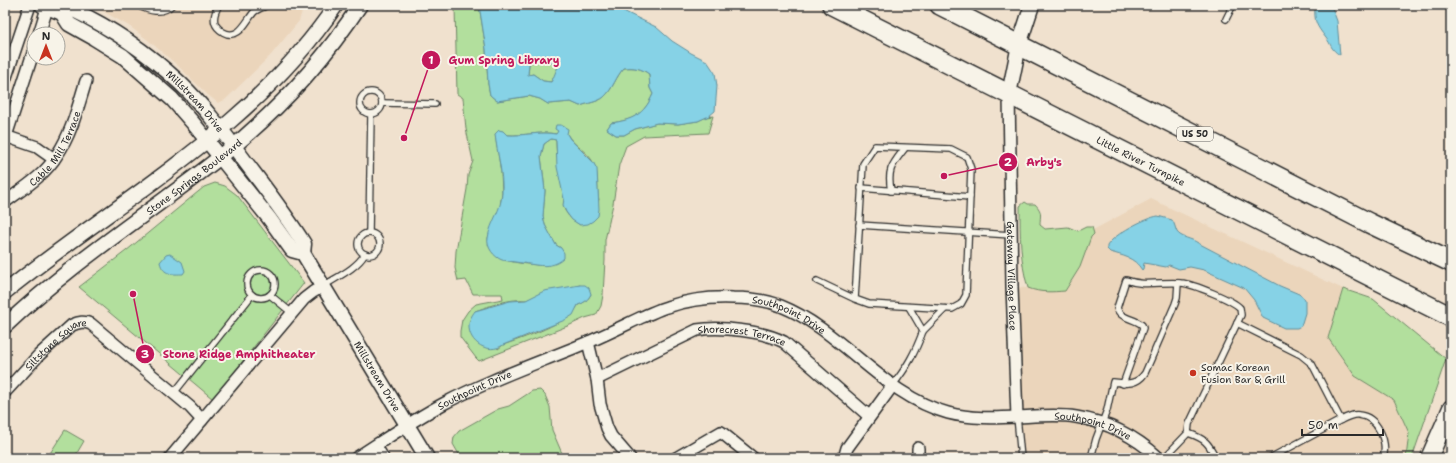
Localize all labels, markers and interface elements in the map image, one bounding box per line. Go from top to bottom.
north arrow [26,26,66,66]
text: N [42,29,51,44]
callout: Gum Spring Library [421,49,567,72]
text: 1 [428,52,434,68]
text: Gum Spring Library [449,53,560,68]
street label: Millstream Drive [163,67,227,135]
street label: Cable Mill Terrace [26,109,84,189]
road number: US 50 [1177,127,1213,141]
street label: Little River Turnpike [1094,133,1188,189]
street label: Stone Springs Boulevard [144,136,245,218]
callout: Arby's [998,150,1070,173]
text: 2 [1004,154,1013,170]
text: Arby's [1026,155,1062,170]
street label: Gateway Village Place [1004,221,1020,331]
street label: Southpoint Drive [751,293,828,337]
street label: Siltstone Square [22,316,88,373]
street label: Shorecrest Terrace [697,323,789,349]
street label: Millstream Drive [351,339,404,414]
callout: Stone Ridge Amphitheater [135,342,324,365]
text: 3 [141,346,149,362]
text: Stone Ridge Amphitheater [163,347,315,362]
place label: Somac Korean Fusion Bar & Grill [1201,361,1285,386]
street label: Southpoint Drive [435,367,514,413]
marker: Somac Korean Fusion Bar & Grill [1188,368,1198,378]
street label: Southpoint Drive [1054,409,1134,443]
scale bar [1302,411,1383,437]
text: 50 m [1308,417,1338,433]

